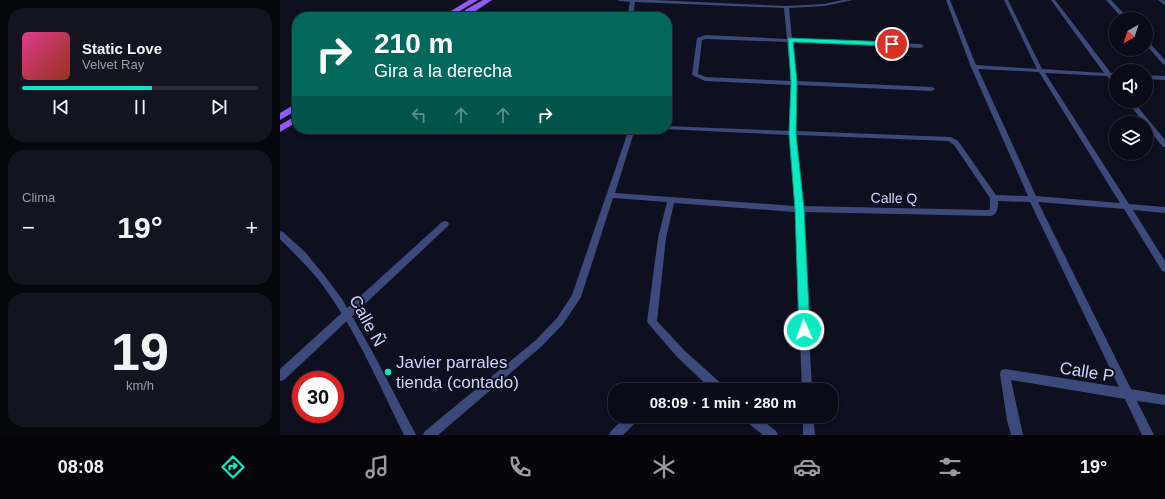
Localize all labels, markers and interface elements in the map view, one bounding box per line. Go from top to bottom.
north arrow [1109,12,1153,56]
map controls [1109,12,1153,160]
pin [875,27,909,61]
icon: right [308,28,360,80]
text: 210 m [374,28,453,59]
icon: arrive [881,33,903,55]
text: Static Love [82,40,162,57]
text: Velvet Ray [82,57,144,72]
text: Gira a la derecha [374,61,512,81]
button: sound [1109,64,1153,108]
icon: previous [50,96,72,118]
icon: pause [129,96,151,118]
icon: next [208,96,230,118]
icon: left [408,104,430,126]
icon: ahead [450,104,472,126]
icon: ahead [492,104,514,126]
icon: right [534,104,556,126]
button: layers [1109,116,1153,160]
text: Clima [22,190,55,205]
street label: Calle Q [871,190,918,206]
text: 19° [117,211,163,244]
text: − [22,215,35,240]
text: + [245,215,258,240]
street label: Calle Ñ [345,292,389,350]
position arrow [783,309,825,351]
text: 19 [111,323,169,381]
place label: Javier parrales tienda (contado) [396,353,519,392]
street label: Calle P [1058,358,1116,386]
marker: Javier parrales tienda (contado) [383,367,393,377]
speed limit sign: 30 [292,371,344,423]
text: km/h [126,378,154,393]
text: 08:09 · 1 min · 280 m [650,394,796,411]
icon: directions [219,453,247,481]
icon: music [363,453,391,481]
icon: phone [506,453,534,481]
icon: climate [650,453,678,481]
icon: car [793,453,821,481]
icon: filters [936,453,964,481]
text: 08:08 [58,457,104,477]
text: 19° [1080,457,1107,477]

